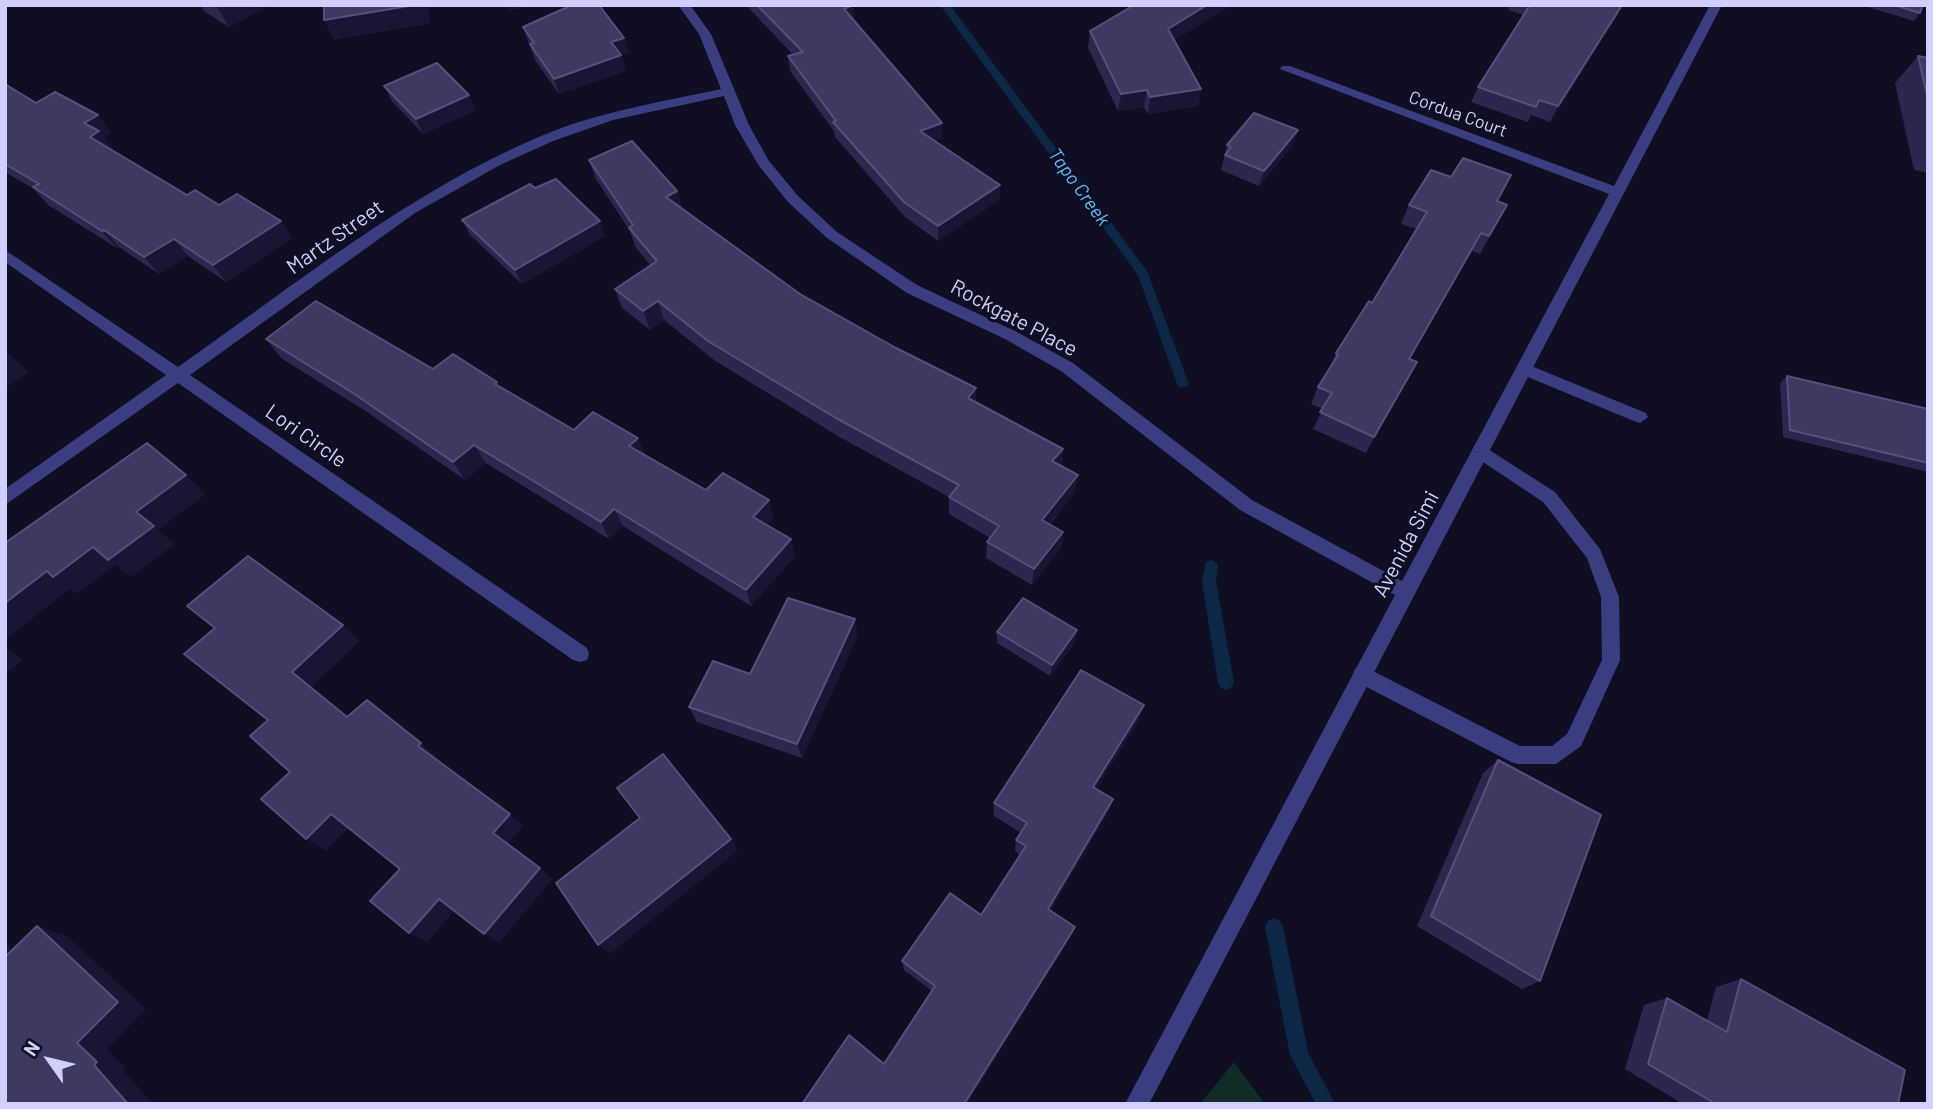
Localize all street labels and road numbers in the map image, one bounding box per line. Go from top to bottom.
street label: Cordua Court [1406,86,1510,142]
street label: Martz Street [282,195,388,279]
street label: Rockgate Place [946,274,1082,362]
street label: Lori Circle [261,399,351,473]
street label: Avenida Simi [1368,487,1444,601]

